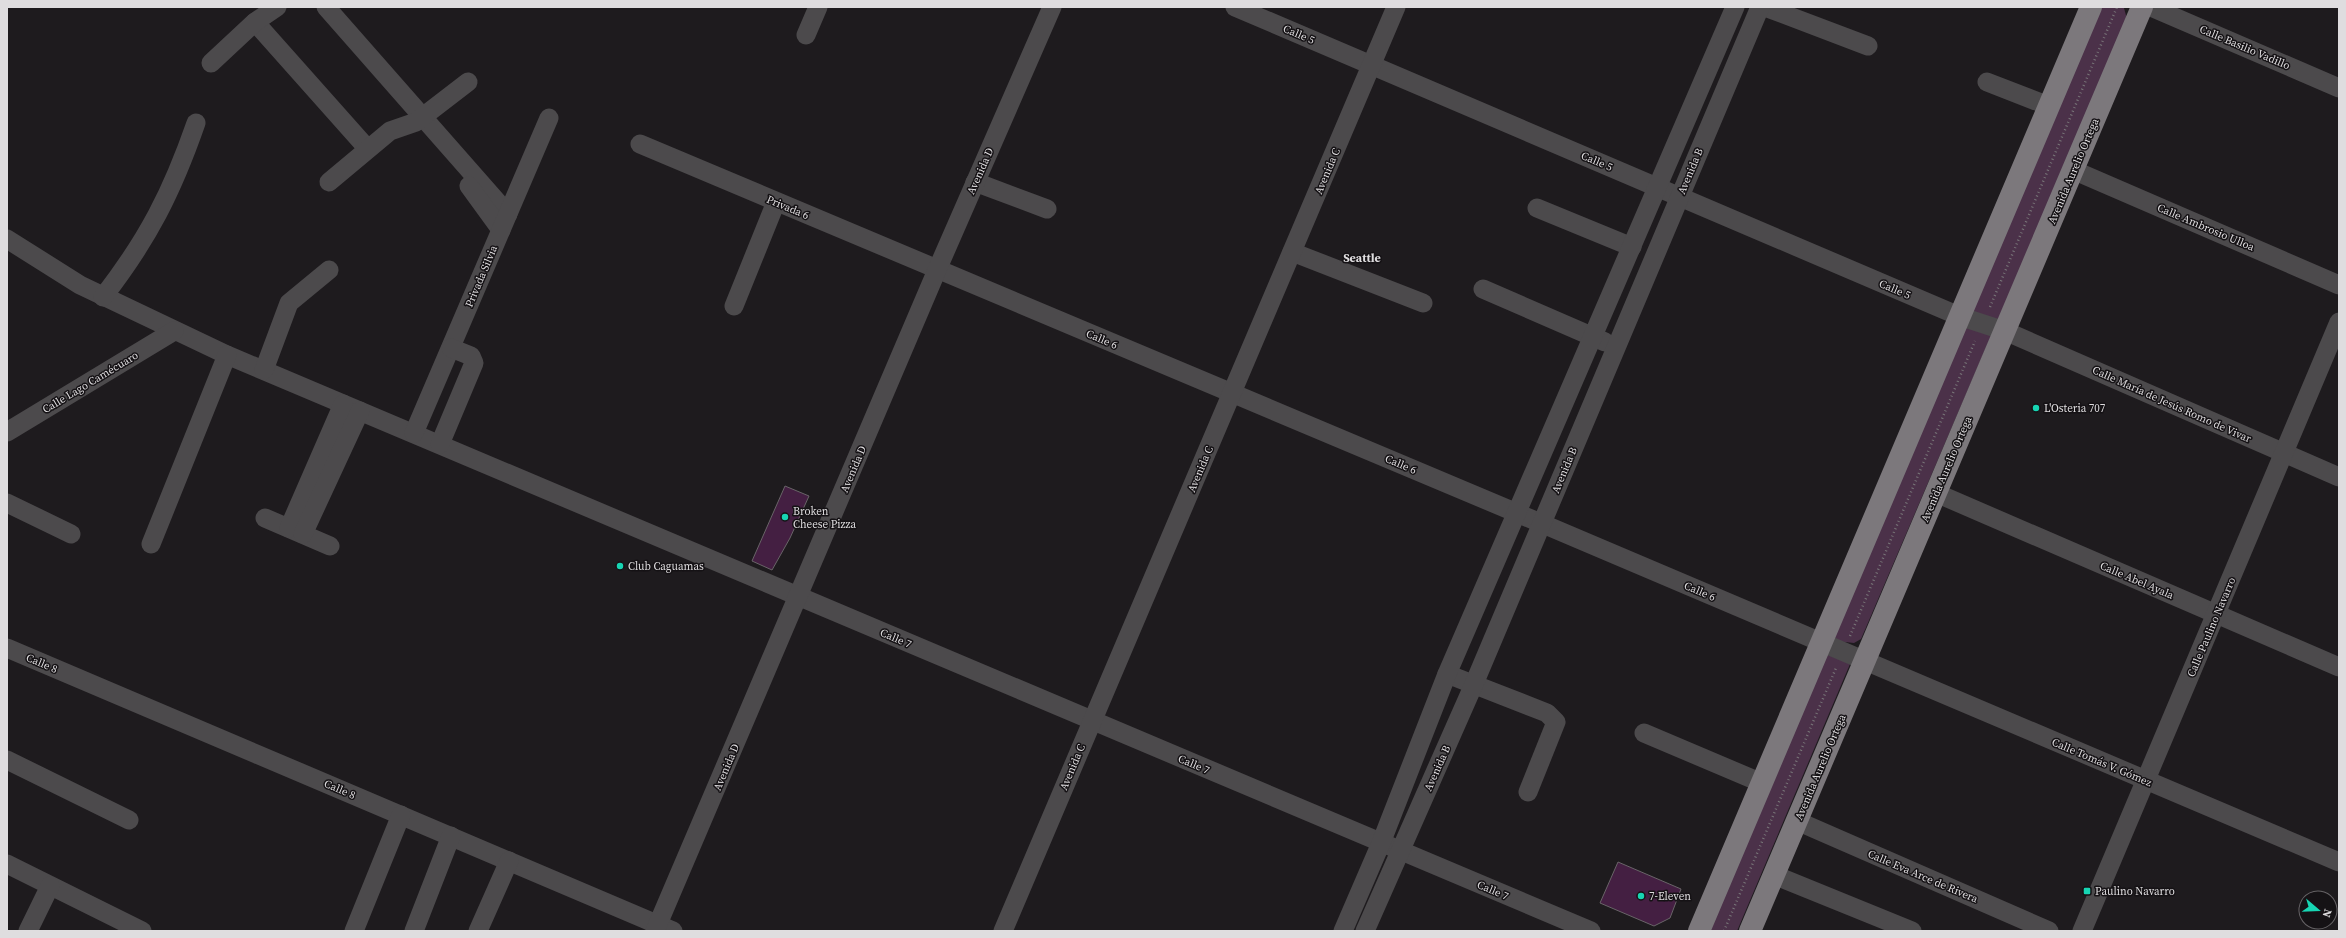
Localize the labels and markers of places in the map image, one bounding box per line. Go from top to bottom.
place label: L'Osteria 707 [2044,401,2106,416]
marker: L'Osteria 707 [2031,403,2041,413]
place label: Broken Cheese Pizza [793,504,857,532]
marker: Broken Cheese Pizza [780,512,790,522]
place label: Club Caguamas [628,559,704,574]
marker: Club Caguamas [615,561,625,571]
place label: Paulino Navarro [2095,884,2175,899]
marker: Paulino Navarro [2082,886,2092,896]
place label: 7-Eleven [1649,889,1691,904]
marker: 7-Eleven [1636,891,1646,901]

